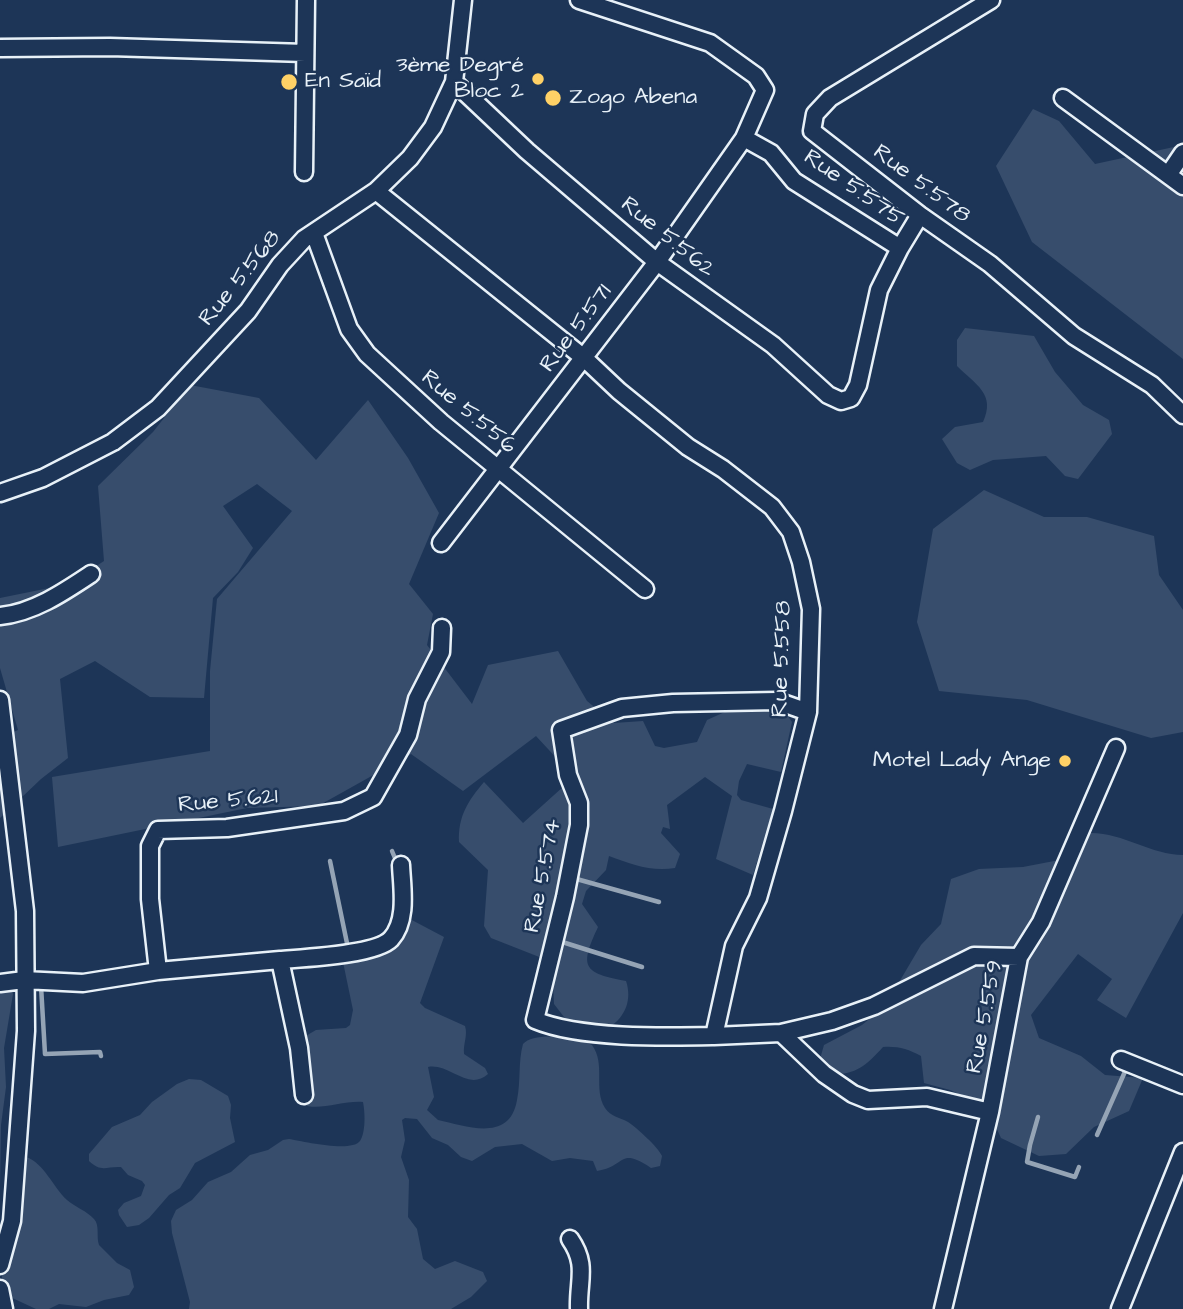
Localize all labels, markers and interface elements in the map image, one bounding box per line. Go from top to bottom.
place label: 3ème Degré Bloc 2 [396,52,524,106]
place label: En Saïd [305,68,381,96]
marker: 3ème Degré Bloc 2 [530,71,546,87]
marker: En Saïd [279,72,299,92]
place label: Zogo Abena [569,84,697,112]
marker: Zogo Abena [543,88,563,108]
street label: Rue 5.578 [867,139,975,231]
street label: Rue 5.575 [798,144,908,234]
street label: Rue 5.562 [614,192,720,284]
street label: Rue 5.568 [194,226,288,332]
street label: Rue 5.571 [535,280,619,378]
street label: Rue 5.556 [415,365,521,461]
street label: Rue 5.558 [767,600,799,718]
place label: Motel Lady Ange [873,747,1051,775]
marker: Motel Lady Ange [1057,753,1073,769]
street label: Rue 5.621 [177,784,279,820]
street label: Rue 5.574 [519,817,569,935]
street label: Rue 5.559 [961,958,1011,1076]

